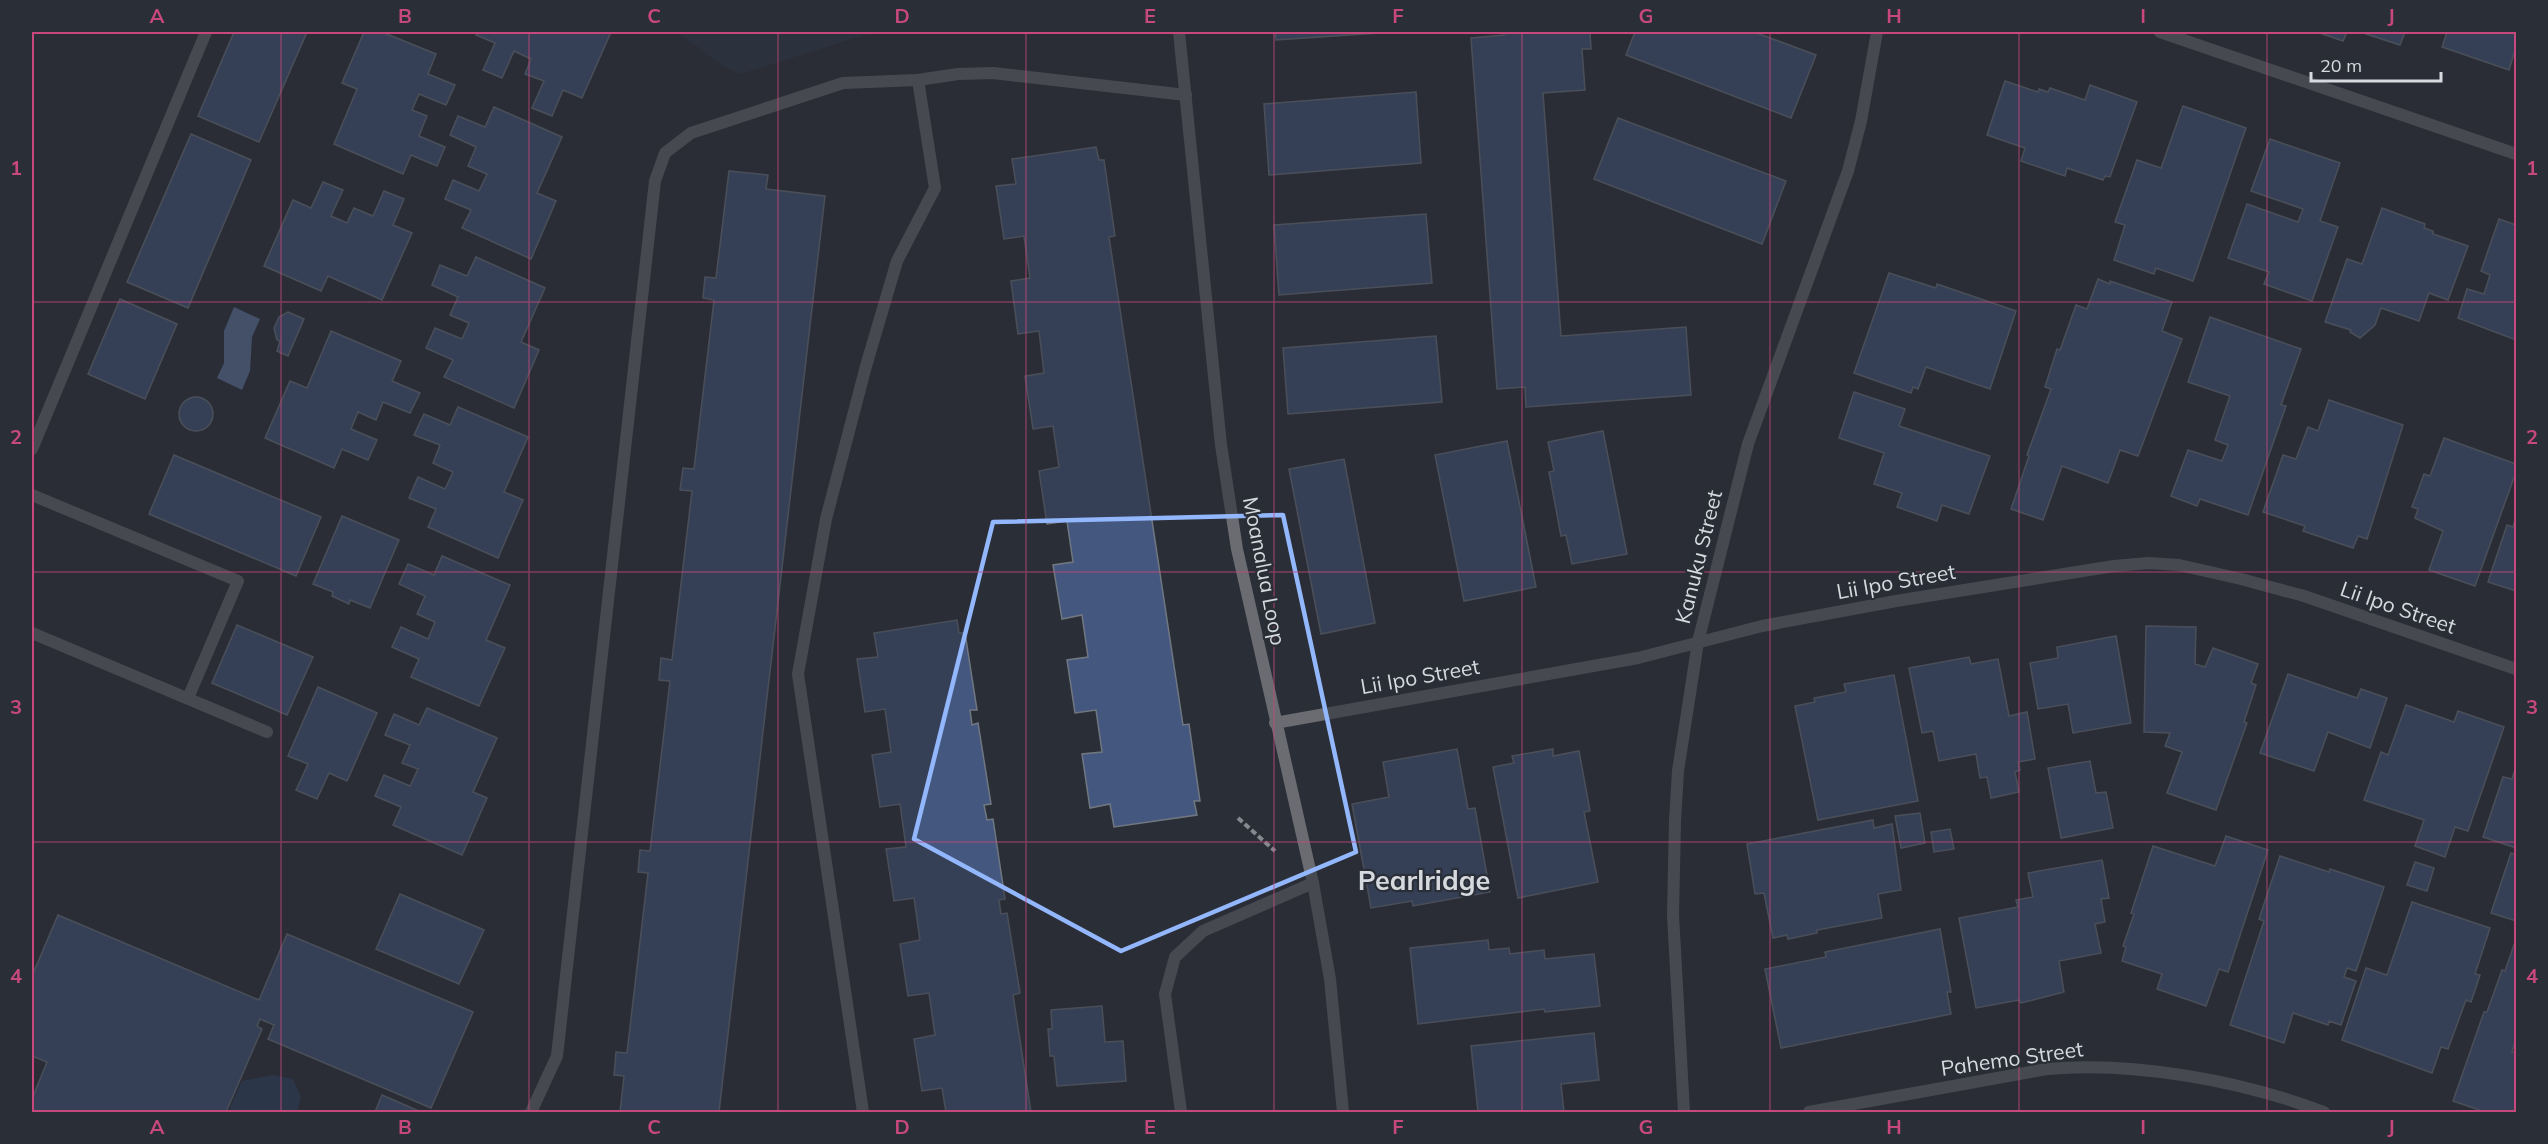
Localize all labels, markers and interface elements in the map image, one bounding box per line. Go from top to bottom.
text: A [150,3,165,28]
text: B [398,3,412,28]
text: C [647,3,661,28]
text: D [894,3,910,28]
text: E [1144,3,1156,28]
text: F [1392,3,1404,28]
text: G [1639,3,1653,28]
text: H [1886,3,1902,28]
text: I [2140,3,2146,28]
text: J [2387,3,2395,28]
scale bar [2311,45,2442,83]
text: 20 m [2320,54,2362,77]
text: 1 [10,155,22,180]
text: 1 [2526,155,2538,180]
text: 2 [10,424,22,449]
text: 2 [2526,424,2538,449]
street label: Kanuku Street [1669,487,1727,626]
street label: Moanalua Loop [1238,494,1292,647]
street label: Lii Ipo Street [1834,558,1957,604]
street label: Lii Ipo Street [2337,575,2460,639]
street label: Lii Ipo Street [1358,653,1481,699]
text: 3 [10,694,22,719]
text: 3 [2526,694,2538,719]
district label: Pearlridge [1358,863,1490,897]
text: 4 [10,963,22,988]
text: 4 [2526,963,2538,988]
street label: Pahemo Street [1939,1035,2085,1081]
text: A [150,1114,165,1139]
text: B [398,1114,412,1139]
text: C [647,1114,661,1139]
text: D [894,1114,910,1139]
text: E [1144,1114,1156,1139]
text: F [1392,1114,1404,1139]
text: G [1639,1114,1653,1139]
text: H [1886,1114,1902,1139]
text: I [2140,1114,2146,1139]
text: J [2387,1114,2395,1139]

